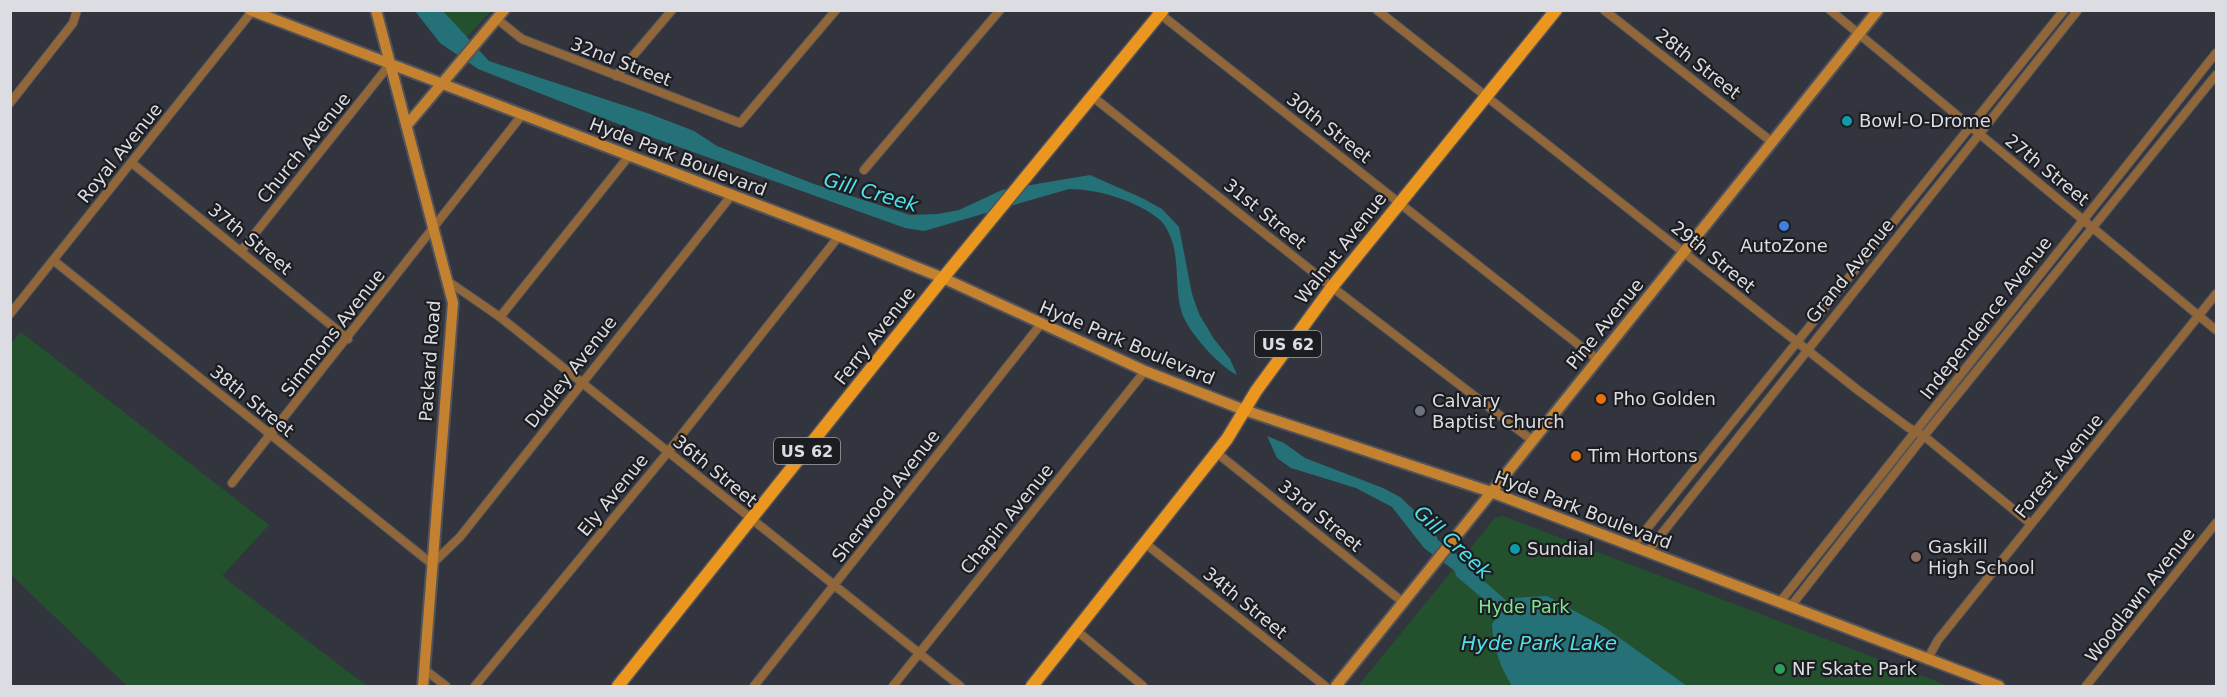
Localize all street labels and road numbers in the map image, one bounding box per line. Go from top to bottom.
street label: 28th Street [1652,24,1745,103]
street label: 32nd Street [568,33,674,90]
street label: Church Avenue [253,88,355,207]
street label: 30th Street [1283,88,1376,167]
street label: Royal Avenue [73,99,166,207]
street label: Hyde Park Boulevard [587,113,770,200]
street label: 27th Street [2001,129,2093,210]
street label: 31st Street [1220,174,1311,253]
street label: Walnut Avenue [1291,188,1390,307]
street label: 37th Street [204,198,296,279]
street label: Grand Avenue [1801,214,1898,327]
street label: 29th Street [1667,216,1759,297]
street label: Independence Avenue [1916,232,2056,403]
street label: Simmons Avenue [276,265,389,401]
street label: Pine Avenue [1562,274,1648,373]
street label: Ferry Avenue [830,283,919,389]
street label: Hyde Park Boulevard [1037,296,1218,389]
street label: Packard Road [415,300,444,422]
street label: Dudley Avenue [520,312,621,432]
road number: US 62 [1255,331,1321,357]
street label: 38th Street [206,360,298,441]
street label: Forest Avenue [2010,409,2107,522]
street label: Sherwood Avenue [827,425,944,566]
street label: 36th Street [669,430,761,511]
road number: US 62 [774,438,840,464]
street label: Ely Avenue [573,449,652,540]
street label: Chapin Avenue [956,459,1057,578]
street label: Hyde Park Boulevard [1492,466,1675,553]
street label: 33rd Street [1274,475,1366,556]
street label: Woodlawn Avenue [2081,523,2199,666]
street label: 34th Street [1199,562,1291,643]

